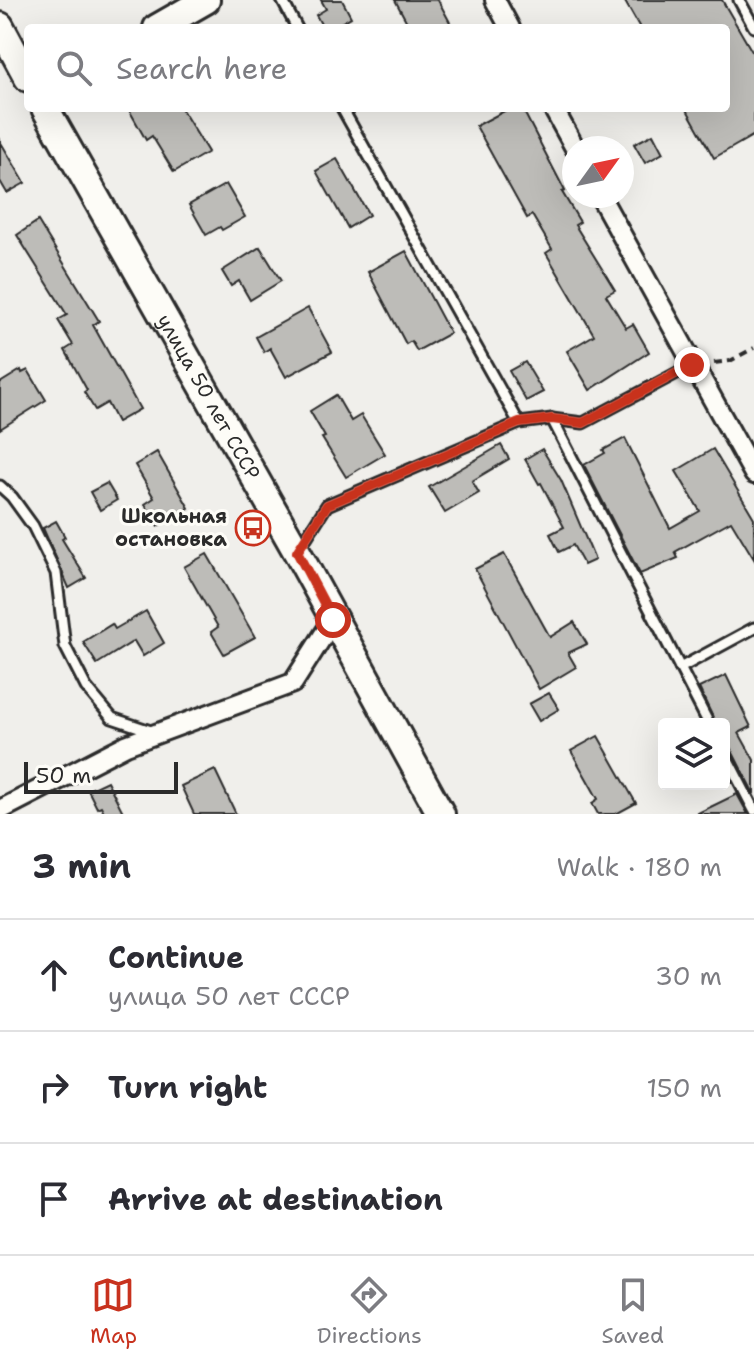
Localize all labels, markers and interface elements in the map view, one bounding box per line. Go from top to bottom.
search box [24,24,730,112]
icon: search [52,46,96,90]
text: Search here [116,48,287,89]
north arrow [562,136,634,208]
street label: улица 50 лет СССР [152,309,266,484]
route end [674,347,710,383]
place label: Школьная остановка [115,503,227,552]
bus stop icon: Школьная остановка [234,509,272,547]
route start [315,602,351,638]
map controls [658,718,730,790]
button: layers [658,718,730,790]
scale bar [24,758,178,794]
text: 50 m [36,761,91,790]
text: 3 min [32,843,131,889]
text: Walk · 180 m [557,849,722,884]
text: Continue [108,937,244,978]
icon: ahead [32,953,76,997]
text: 30 m [655,958,722,993]
text: улица 50 лет СССР [108,978,350,1013]
icon: right [32,1065,76,1109]
text: Turn right [108,1067,267,1108]
text: 150 m [646,1070,722,1105]
icon: arrive [32,1177,76,1221]
text: Arrive at destination [108,1179,443,1220]
tab: Map [90,1273,137,1350]
tab: Directions [317,1273,422,1350]
tab: Saved [602,1273,664,1350]

